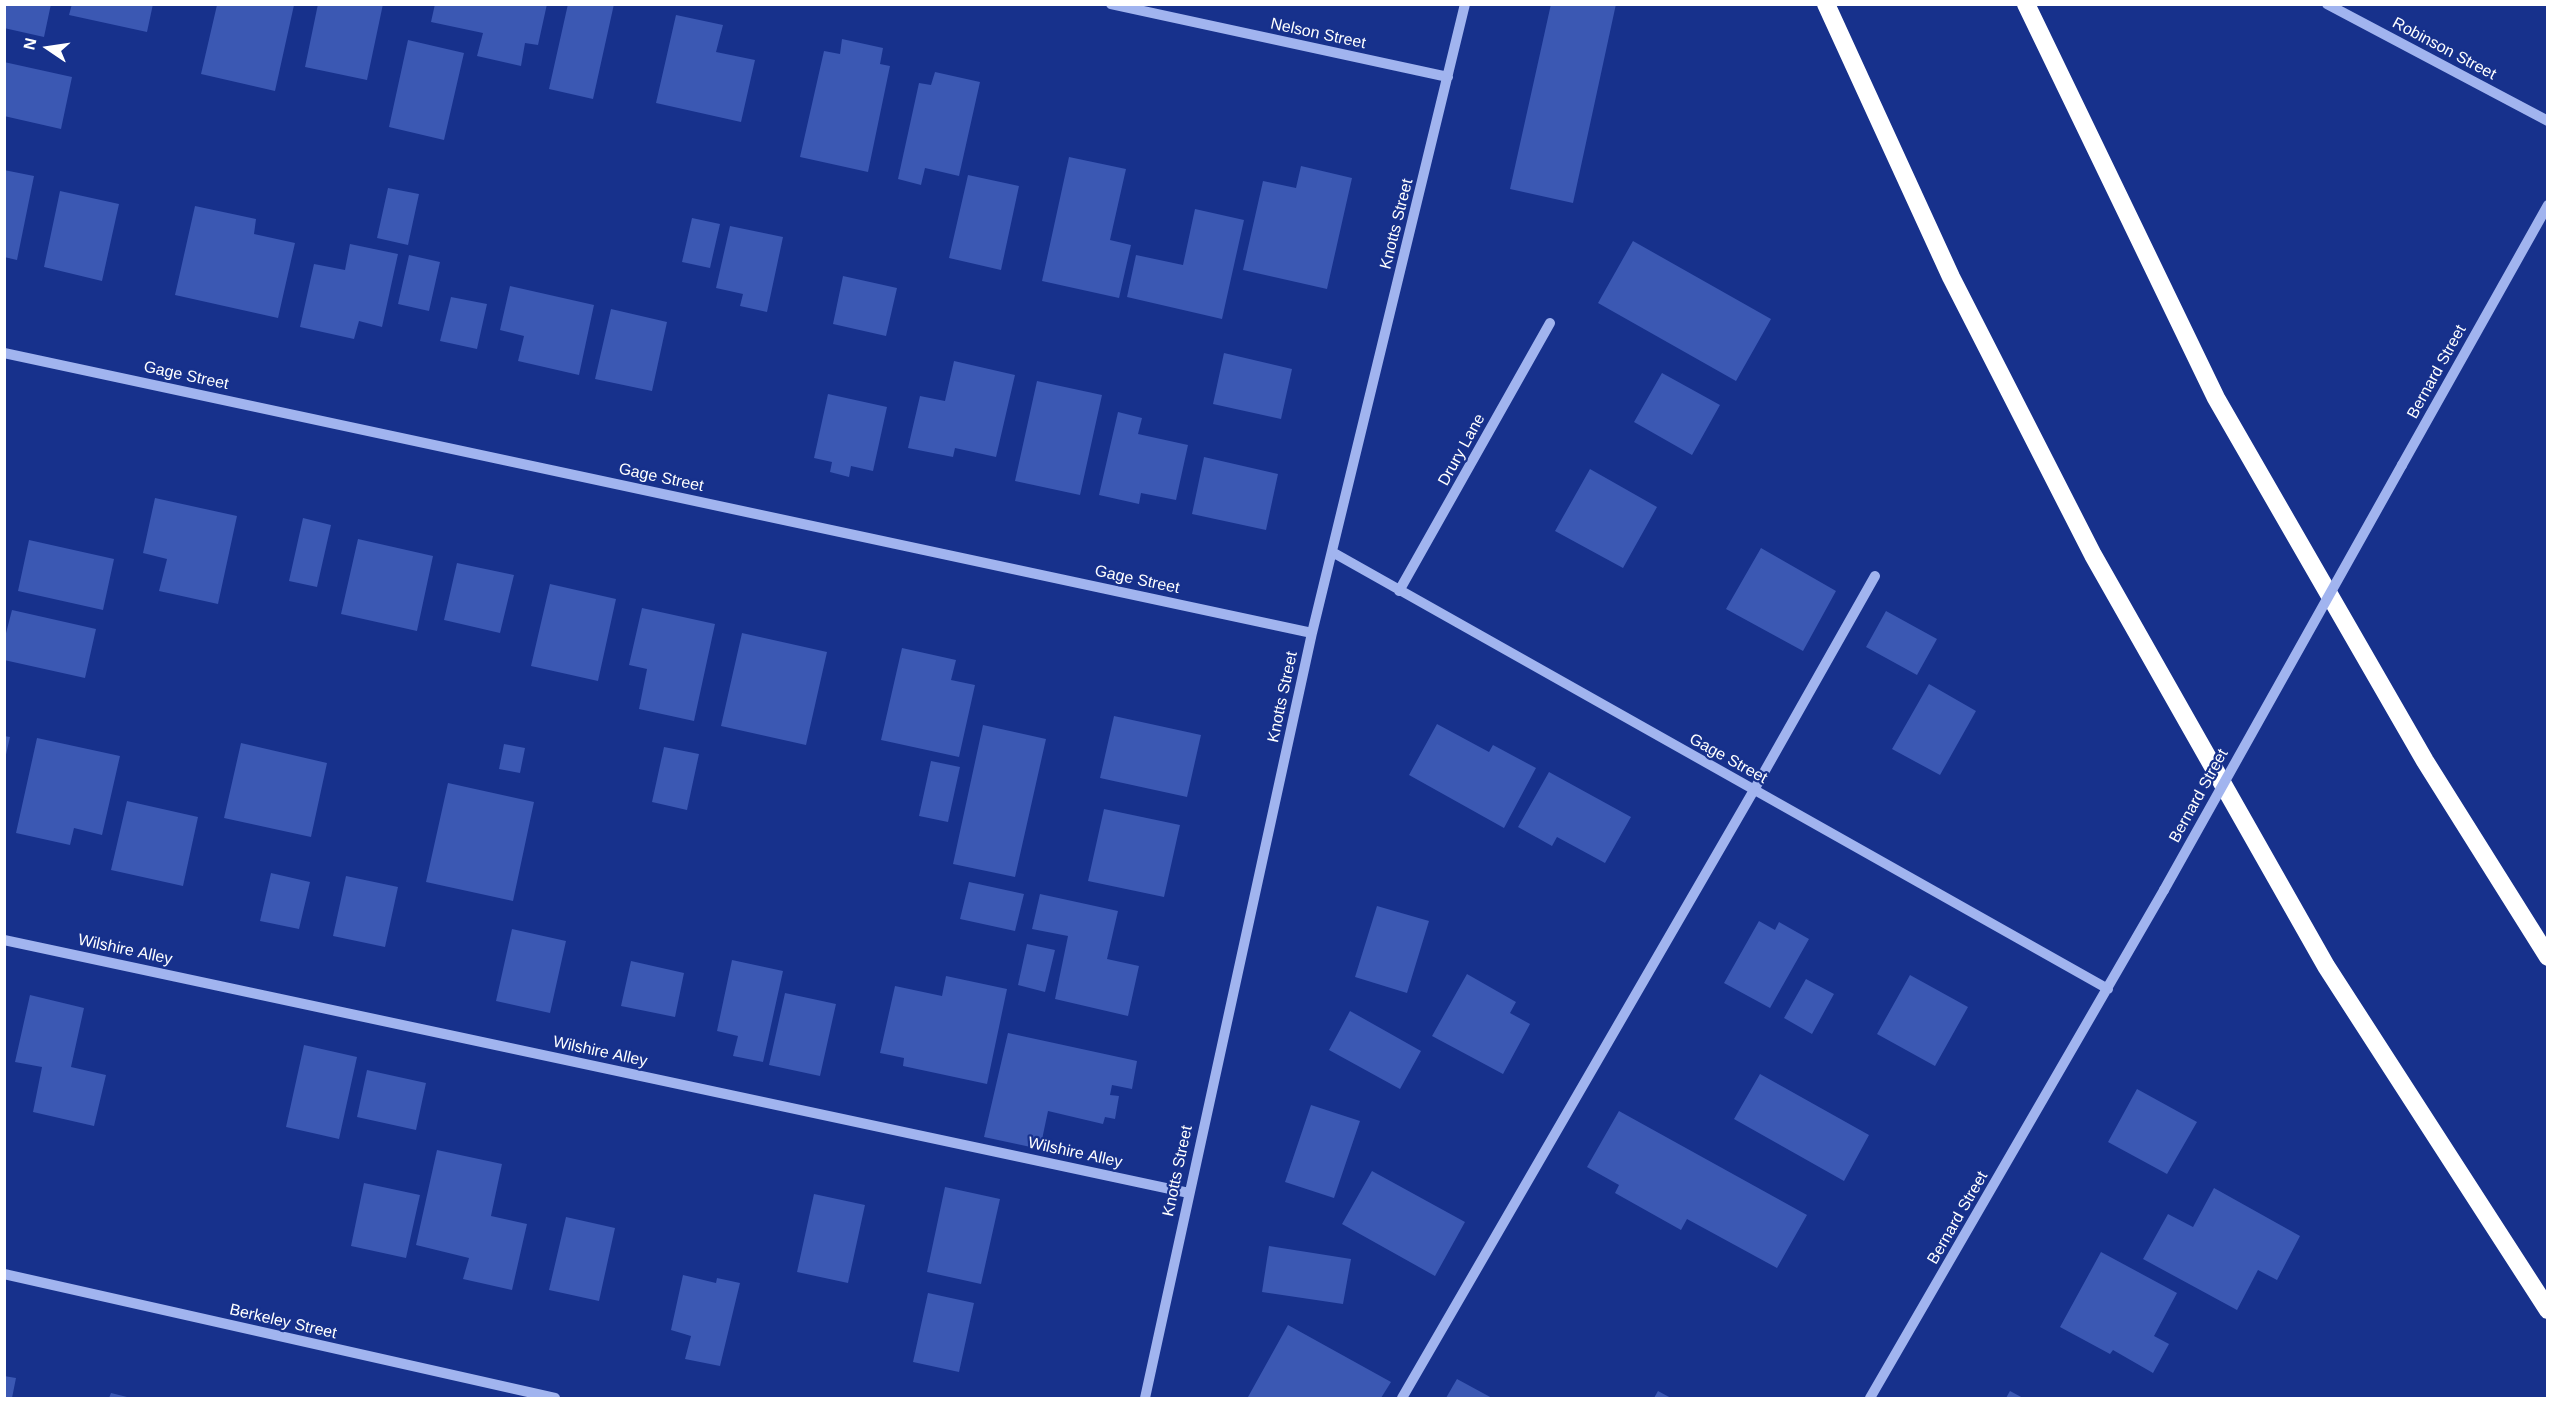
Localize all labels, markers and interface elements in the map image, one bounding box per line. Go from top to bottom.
street label: Robinson Street [2389,14,2499,84]
street label: Nelson Street [1269,15,1367,53]
north arrow [18,18,78,78]
text: N [20,36,40,51]
street label: Knotts Street [1376,177,1418,271]
street label: Bernard Street [2403,322,2471,422]
street label: Gage Street [142,358,230,394]
street label: Drury Lane [1434,411,1490,489]
street label: Gage Street [617,460,705,496]
street label: Gage Street [1093,562,1181,598]
street label: Knotts Street [1264,650,1302,744]
street label: Gage Street [1686,730,1770,788]
street label: Bernard Street [2165,746,2233,846]
street label: Wilshire Alley [76,931,174,969]
street label: Wilshire Alley [551,1033,649,1071]
street label: Knotts Street [1159,1124,1197,1218]
street label: Wilshire Alley [1026,1134,1124,1172]
street label: Bernard Street [1924,1168,1992,1268]
street label: Berkeley Street [228,1300,338,1344]

